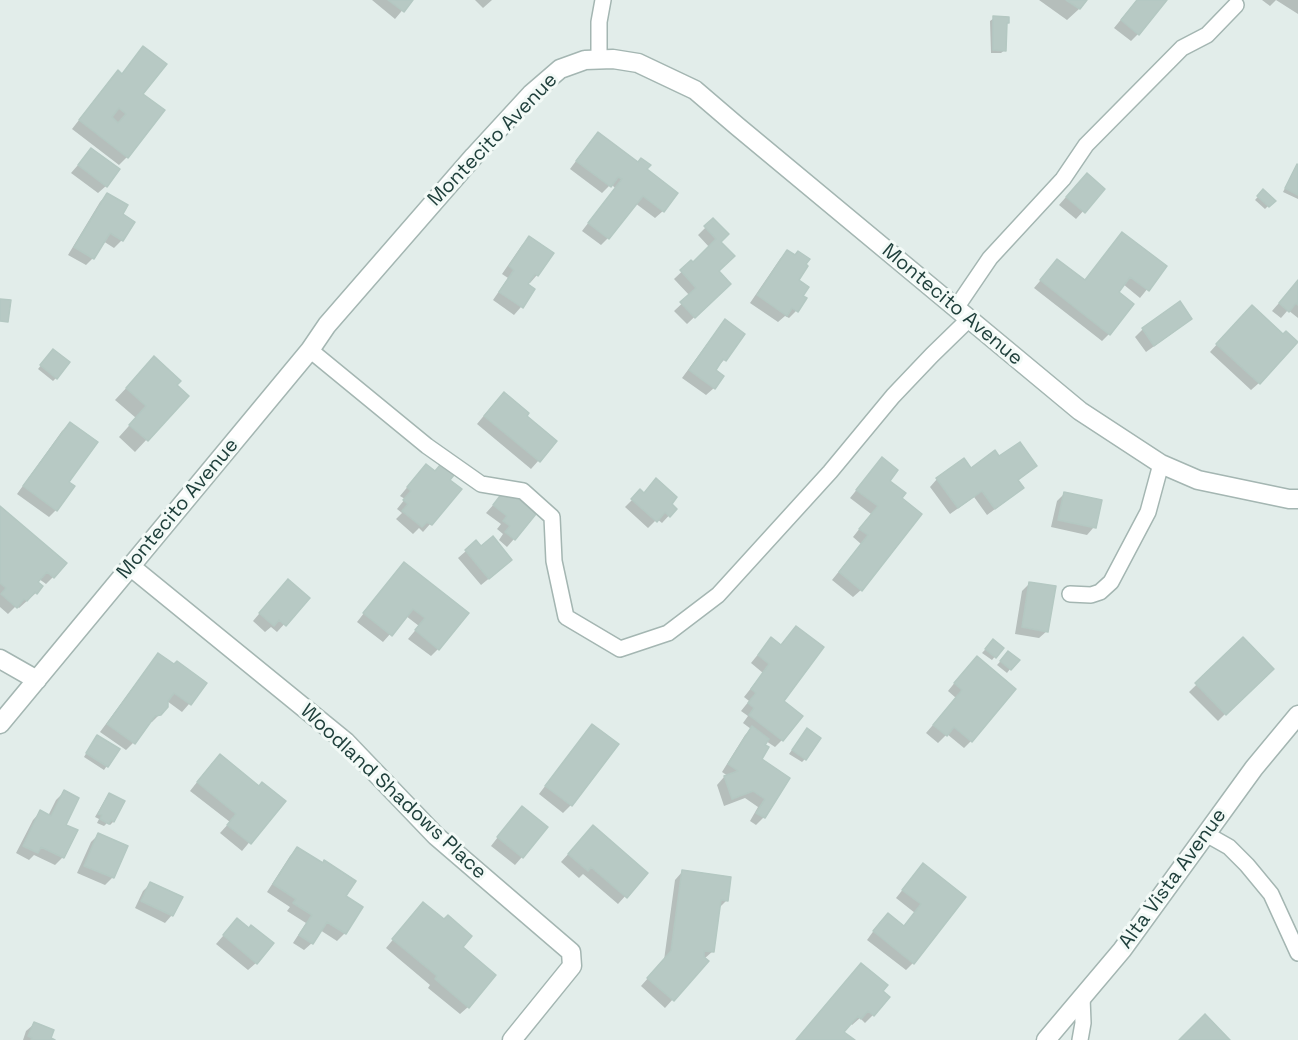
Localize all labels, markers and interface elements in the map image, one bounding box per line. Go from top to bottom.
street label: Montecito Avenue [423,68,563,212]
street label: Montecito Avenue [877,239,1027,371]
street label: Montecito Avenue [112,434,244,584]
street label: Woodland Shadows Place [295,699,491,885]
street label: Alta Vista Avenue [1114,804,1232,954]

